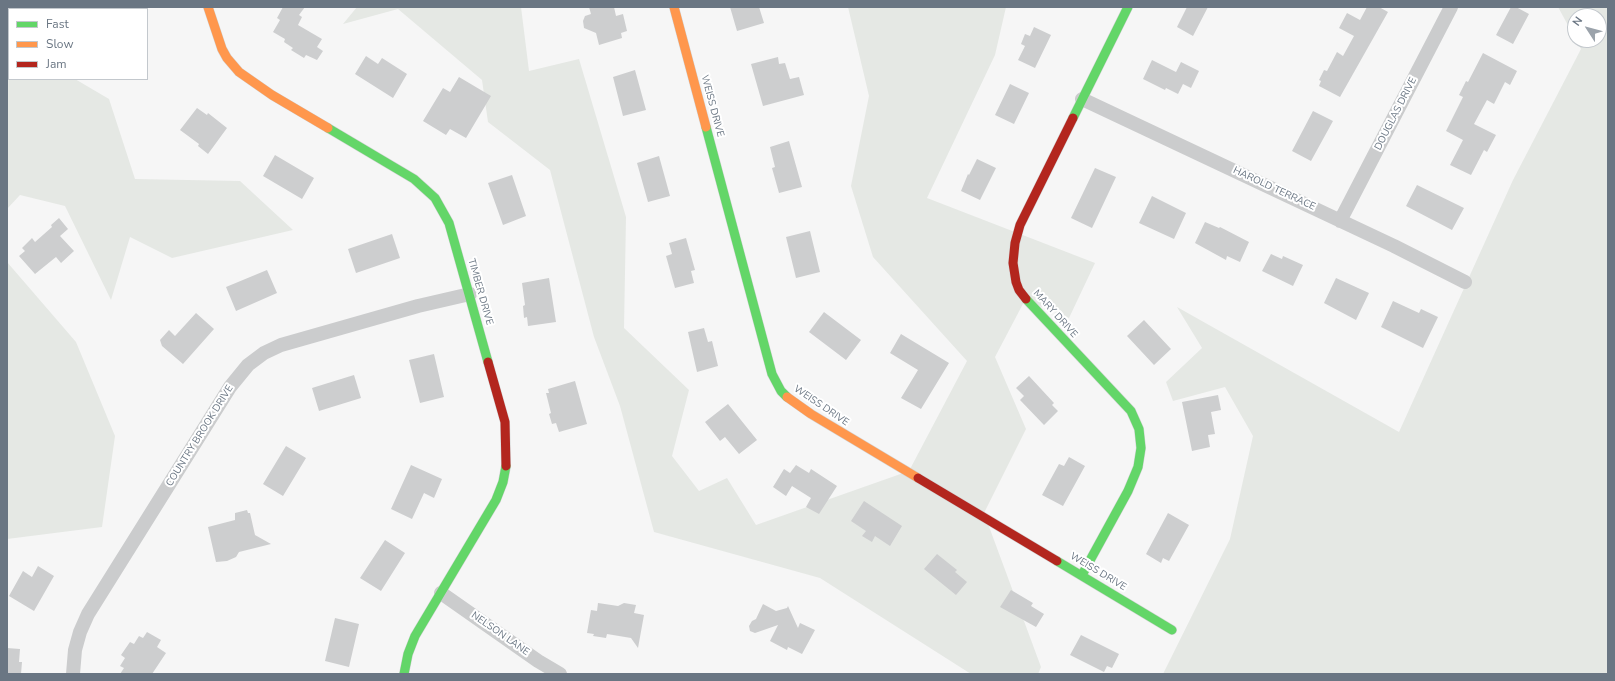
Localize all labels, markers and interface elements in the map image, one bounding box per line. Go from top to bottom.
legend [8,8,148,80]
north arrow [1567,8,1607,48]
text: N [1569,14,1586,29]
text: Fast [46,16,69,32]
text: Slow [46,36,74,52]
text: Jam [46,56,67,72]
street label: WEISS DRIVE [698,74,726,138]
street label: DOUGLAS DRIVE [1372,76,1420,152]
street label: HAROLD TERRACE [1231,165,1317,213]
street label: TIMBER DRIVE [465,257,495,327]
street label: MARY DRIVE [1030,288,1080,340]
street label: COUNTRY BROOK DRIVE [164,383,236,489]
street label: WEISS DRIVE [791,383,851,429]
street label: WEISS DRIVE [1068,550,1128,594]
street label: NELSON LANE [469,610,531,658]

